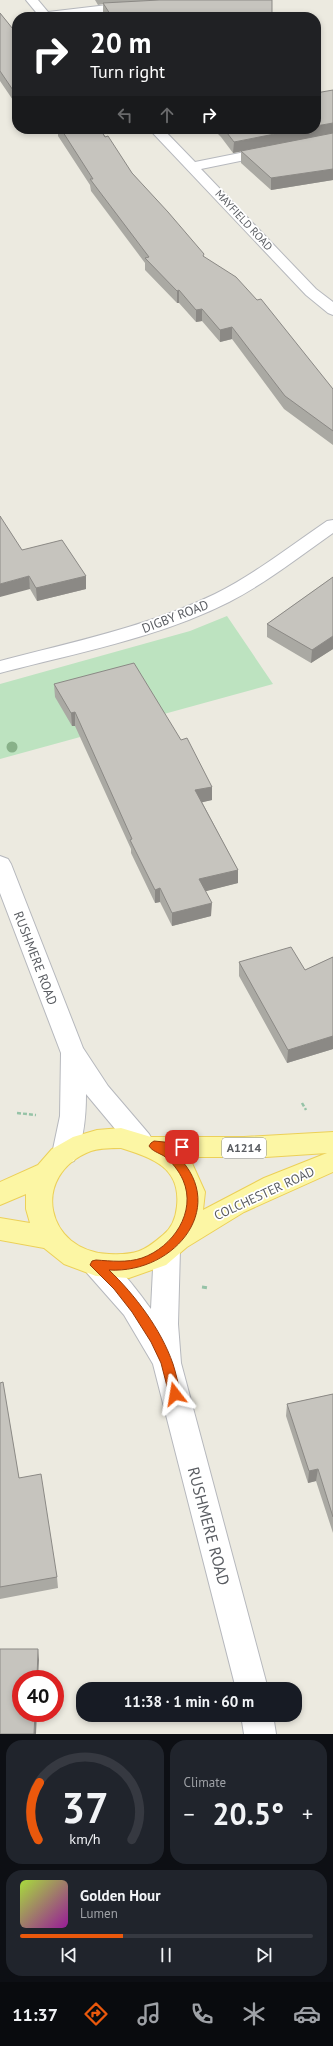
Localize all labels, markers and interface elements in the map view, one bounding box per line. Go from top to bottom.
text: 20 m [90,24,151,61]
icon: right [24,28,76,80]
text: Turn right [90,60,165,83]
icon: left [114,104,136,126]
icon: ahead [156,104,178,126]
icon: right [198,104,220,126]
street label: MAYFIELD ROAD [212,187,276,253]
street label: DIGBY ROAD [139,596,211,637]
street label: RUSHMERE ROAD [10,909,61,1007]
pin [165,1130,199,1164]
icon: arrive [171,1136,193,1158]
road number: A1214 [222,1138,266,1158]
street label: COLCHESTER ROAD [211,1163,317,1224]
position arrow [154,1373,196,1415]
street label: RUSHMERE ROAD [184,1464,234,1588]
speed limit sign: 40 [12,1670,64,1722]
text: 11:38 · 1 min · 60 m [124,1692,254,1711]
text: Climate [184,1774,226,1791]
text: 37 [61,1781,108,1834]
text: 20.5° [212,1794,284,1833]
text: − [184,1800,195,1828]
text: + [302,1800,313,1828]
text: km/h [69,1829,100,1848]
text: Golden Hour [80,1886,160,1905]
text: Lumen [80,1905,118,1922]
icon: previous [58,1944,80,1966]
icon: pause [155,1944,177,1966]
icon: next [253,1944,275,1966]
icon: directions [82,2000,110,2028]
icon: music [135,2000,163,2028]
icon: phone [188,2000,216,2028]
icon: climate [240,2000,268,2028]
icon: car [293,2000,321,2028]
text: 11:37 [12,2003,58,2026]

